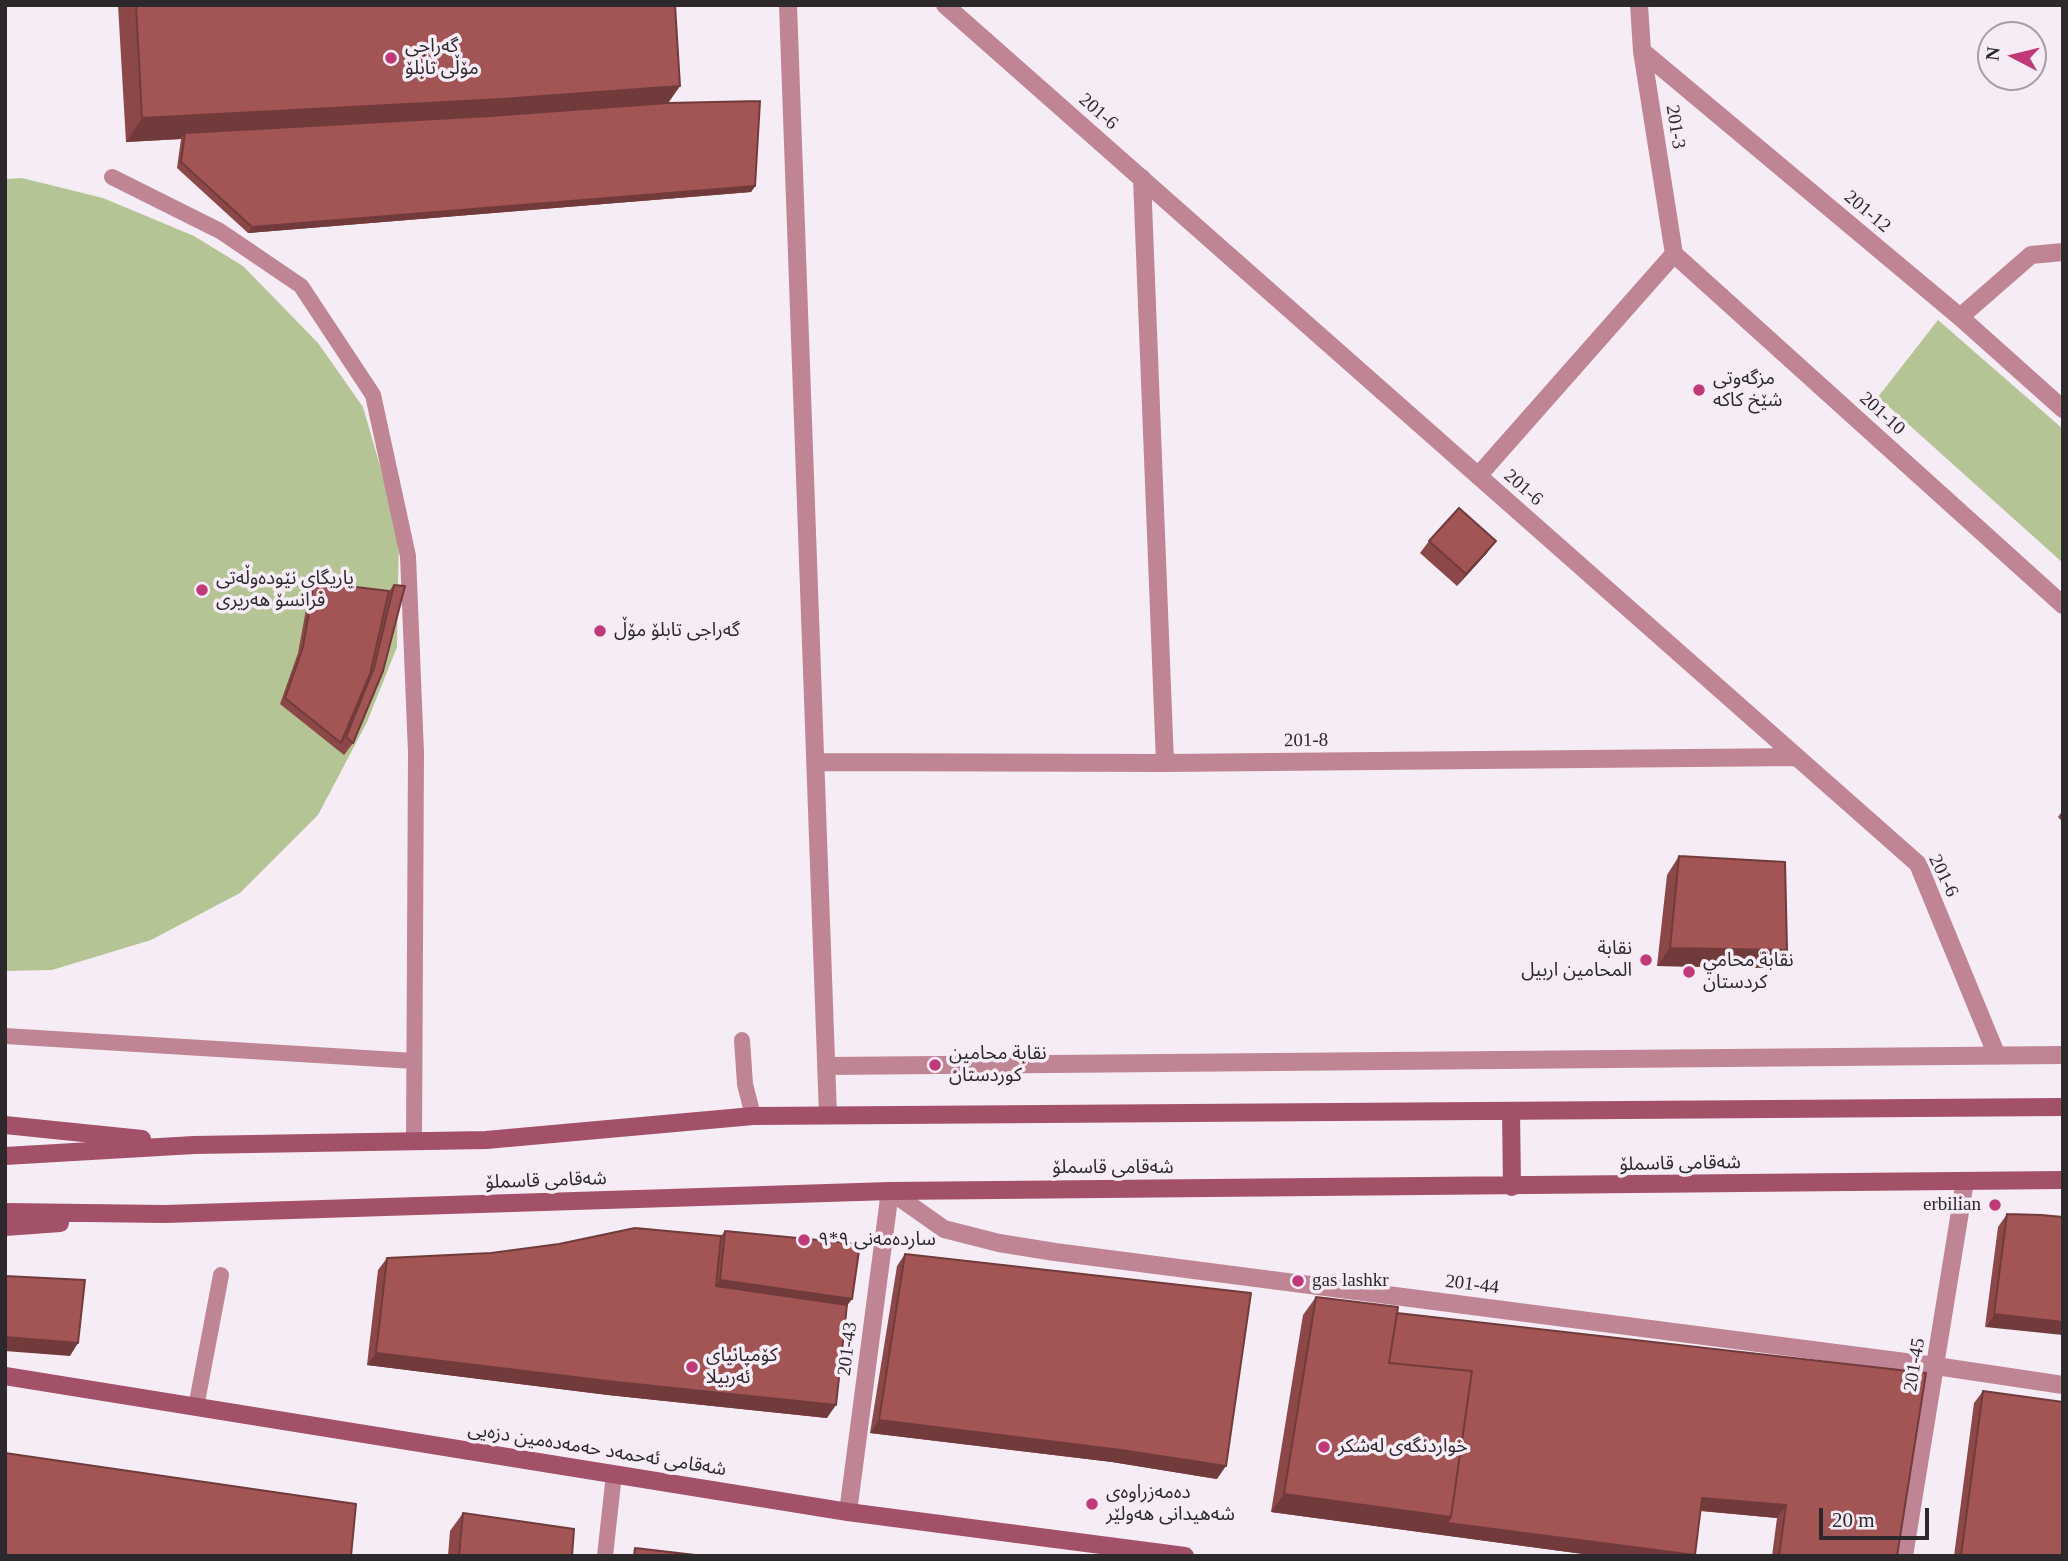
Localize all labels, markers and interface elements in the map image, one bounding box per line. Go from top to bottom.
north arrow [1977,21,2047,91]
place label: گەراجی مۆڵی تابلۆ [405,36,479,80]
text: N [1981,46,2004,62]
marker: گەراجی مۆڵی تابلۆ [383,50,399,66]
street label: 201-6 [1074,89,1122,135]
street label: 201-3 [1660,103,1690,151]
street label: 201-12 [1839,186,1895,238]
place label: مزگه‌وتی شێخ كاكه [1713,368,1782,412]
marker: مزگه‌وتی شێخ كاكه [1691,382,1707,398]
street label: 201-10 [1854,388,1910,440]
street label: 201-6 [1499,465,1547,511]
place label: یاریگای نێودەوڵەتی فرانسۆ هەریری [216,568,354,612]
marker: یاریگای نێودەوڵەتی فرانسۆ هەریری [194,582,210,598]
place label: گەراجی تابلۆ مۆڵ [614,620,740,642]
marker: گەراجی تابلۆ مۆڵ [592,623,608,639]
street label: 201-8 [1284,729,1328,753]
street label: 201-6 [1923,851,1963,901]
place label: نقابة المحامين اربيل [1521,938,1632,982]
place label: نقابة محامي كردستان [1703,950,1794,994]
marker: نقابة المحامين اربيل [1638,952,1654,968]
marker: نقابة محامي كردستان [1681,964,1697,980]
place label: نقابة محامين كوردستان [949,1043,1047,1087]
marker: نقابة محامين كوردستان [927,1057,943,1073]
street label: شەقامی قاسملۆ [1619,1152,1741,1176]
street label: شەقامی قاسملۆ [1052,1157,1174,1179]
street label: شەقامی قاسملۆ [485,1167,607,1195]
place label: erbilian [1923,1194,1981,1216]
marker: erbilian [1987,1197,2003,1213]
place label: ساردەمەنی ٩*٩ [818,1229,936,1251]
marker: ساردەمەنی ٩*٩ [796,1232,812,1248]
place label: gas lashkr [1312,1270,1389,1292]
street label: 201-44 [1444,1270,1500,1300]
marker: gas lashkr [1290,1273,1306,1289]
street label: 201-43 [833,1321,863,1377]
street label: 201-45 [1900,1337,1930,1393]
place label: کۆمپانیای ئەربیلا [706,1345,778,1389]
marker: کۆمپانیای ئەربیلا [684,1359,700,1375]
street label: شەقامی ئەحمەد حەمەدەمین دزەیی [466,1418,728,1482]
place label: خواردنگەی لەشکر [1338,1436,1468,1458]
marker: خواردنگەی لەشکر [1316,1439,1332,1455]
place label: دەمەزراوەی شەهیدانی هەولێر [1106,1482,1235,1526]
scale bar [1823,1494,1933,1538]
marker: دەمەزراوەی شەهیدانی هەولێر [1084,1496,1100,1512]
text: 20 m [1832,1508,1875,1532]

